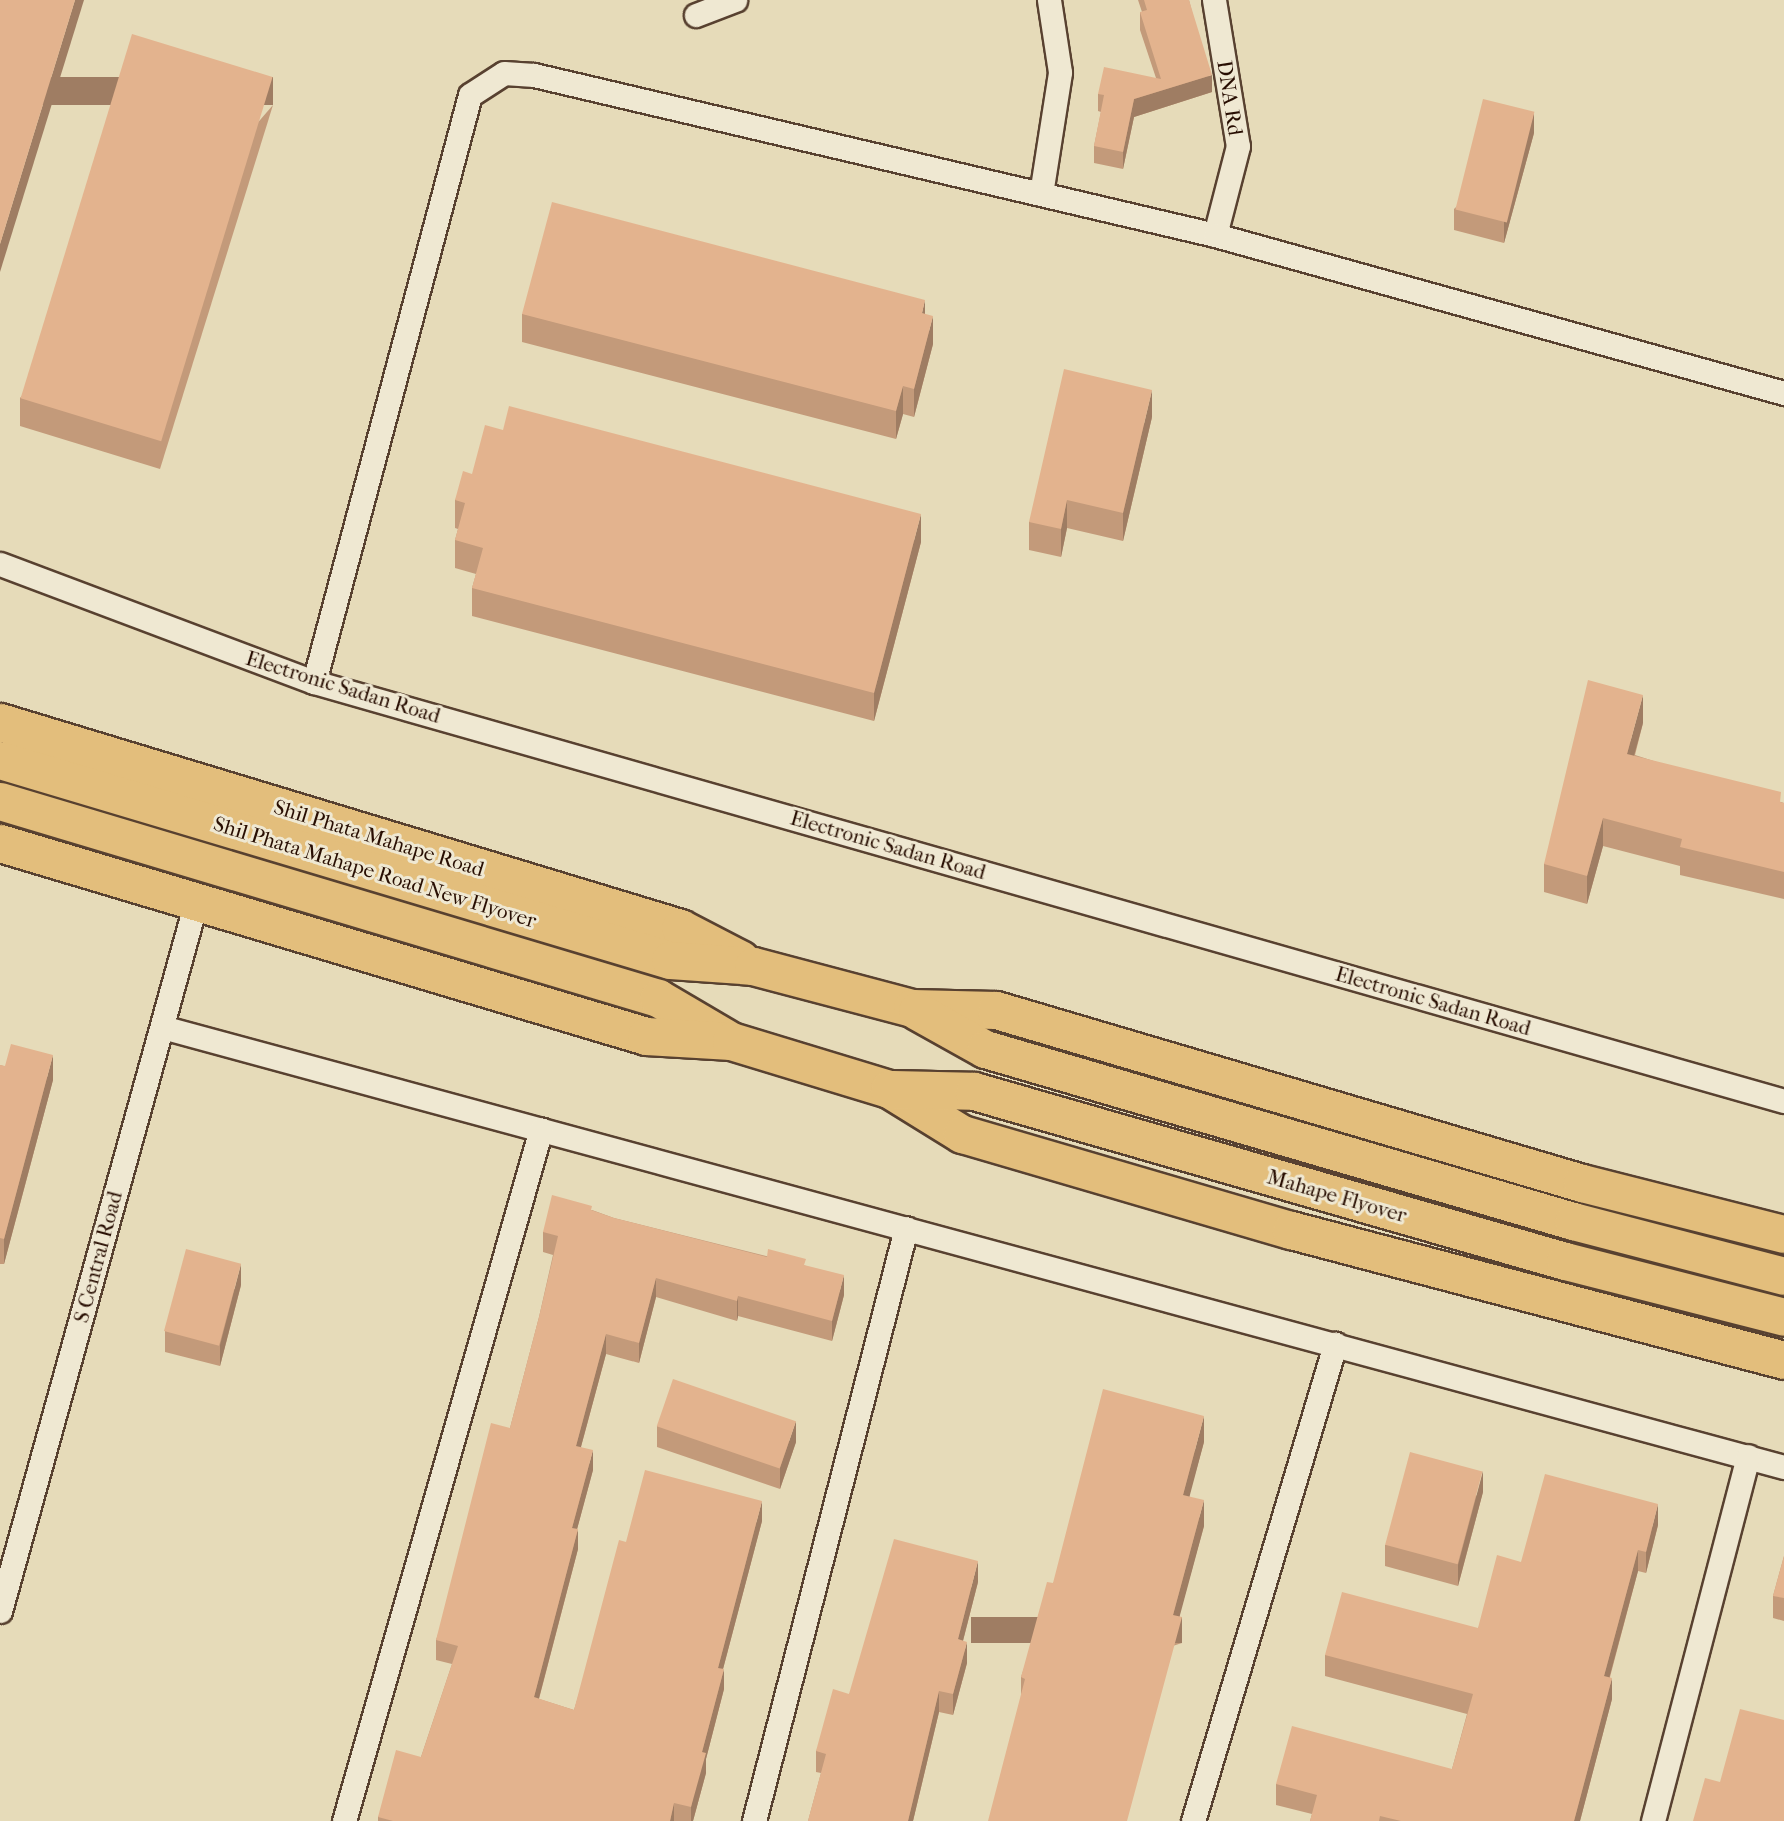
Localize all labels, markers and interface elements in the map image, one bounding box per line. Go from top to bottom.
street label: DNA Rd [1212,59,1248,137]
street label: Electronic Sadan Road [243,645,443,729]
street label: Shil Phata Mahape Road [271,794,487,882]
street label: Electronic Sadan Road [787,805,989,885]
street label: Shil Phata Mahape Road New Flyover [211,811,539,933]
street label: Electronic Sadan Road [1332,961,1534,1041]
street label: Mahape Flyover [1264,1164,1410,1228]
street label: S Central Road [68,1188,128,1326]

